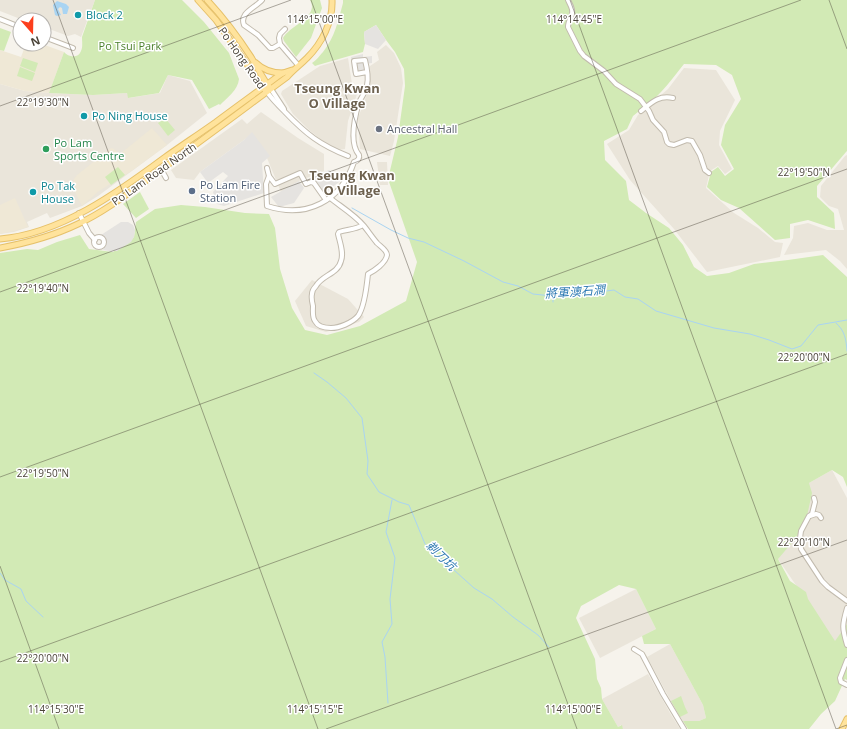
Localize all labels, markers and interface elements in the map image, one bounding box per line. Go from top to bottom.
place label: Block 2 [86,7,123,22]
marker: Block 2 [73,10,83,20]
north arrow [12,12,52,52]
text: 114°15'00"E [287,12,343,26]
text: 114°14'45"E [546,12,602,26]
street label: Po Hong Road [215,24,269,92]
text: N [29,33,42,50]
park label: Po Tsui Park [99,38,162,53]
district label: Tseung Kwan O Village [294,79,380,112]
text: 22°19'30"N [17,95,69,109]
place label: Po Ning House [92,108,168,123]
marker: Po Ning House [79,111,89,121]
place label: Ancestral Hall [387,121,457,136]
marker: Ancestral Hall [374,124,384,134]
place label: Po Lam Sports Centre [54,135,124,163]
street label: Po Lam Road North [108,139,199,208]
marker: Po Lam Sports Centre [41,144,51,154]
text: 22°19'50"N [778,165,830,179]
district label: Tseung Kwan O Village [309,166,395,199]
place label: Po Lam Fire Station [200,177,260,205]
place label: Po Tak House [41,178,75,206]
marker: Po Lam Fire Station [187,186,197,196]
marker: Po Tak House [28,187,38,197]
text: 22°19'40"N [17,281,69,295]
water label: 將軍澳石澗 [544,281,607,302]
text: 22°20'00"N [778,350,830,364]
text: 22°19'50"N [17,466,69,480]
text: 22°20'10"N [778,535,830,549]
water label: 剃刀坑 [422,537,462,576]
text: 22°20'00"N [17,651,69,665]
text: 114°15'30"E [28,702,84,716]
text: 114°15'15"E [287,702,343,716]
text: 114°15'00"E [545,702,601,716]

